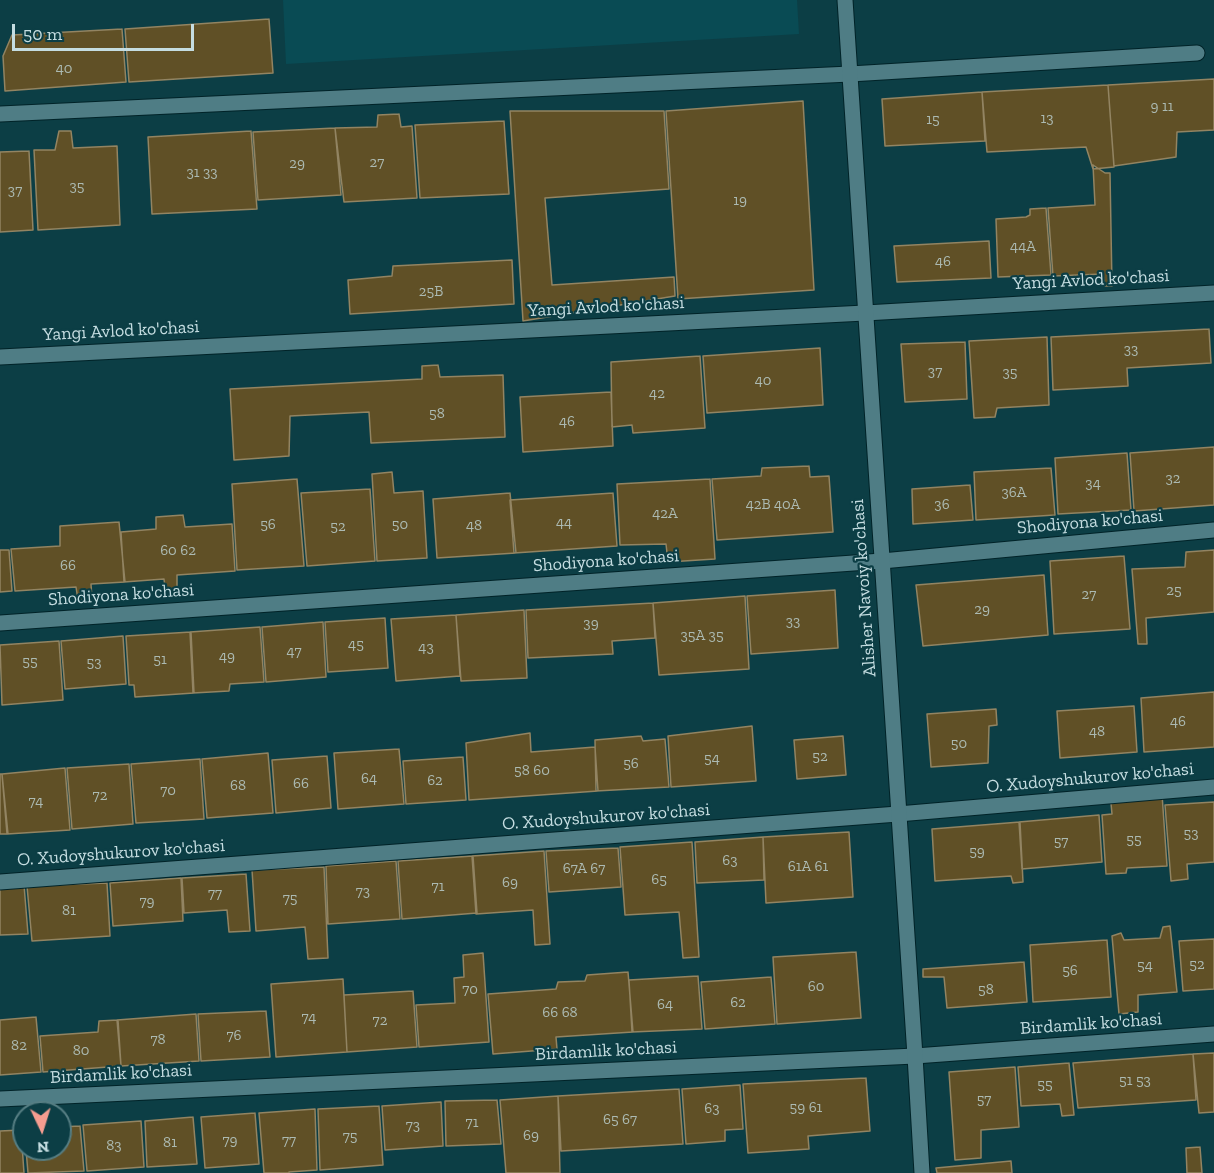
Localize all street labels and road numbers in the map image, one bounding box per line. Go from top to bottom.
street label: Yangi Avlod ko'chasi [1012,265,1170,295]
street label: Yangi Avlod ko'chasi [527,292,685,322]
street label: Yangi Avlod ko'chasi [42,316,200,346]
street label: Alisher Navoiy ko'chasi [847,498,881,678]
street label: Shodiyona ko'chasi [1016,505,1164,539]
street label: Shodiyona ko'chasi [532,545,680,577]
street label: Shodiyona ko'chasi [47,579,195,611]
street label: O. Xudoyshukurov ko'chasi [985,758,1195,798]
street label: O. Xudoyshukurov ko'chasi [501,799,711,835]
street label: O. Xudoyshukurov ko'chasi [16,835,226,871]
street label: Birdamlik ko'chasi [1019,1008,1163,1040]
street label: Birdamlik ko'chasi [534,1036,678,1066]
street label: Birdamlik ko'chasi [49,1059,193,1089]

